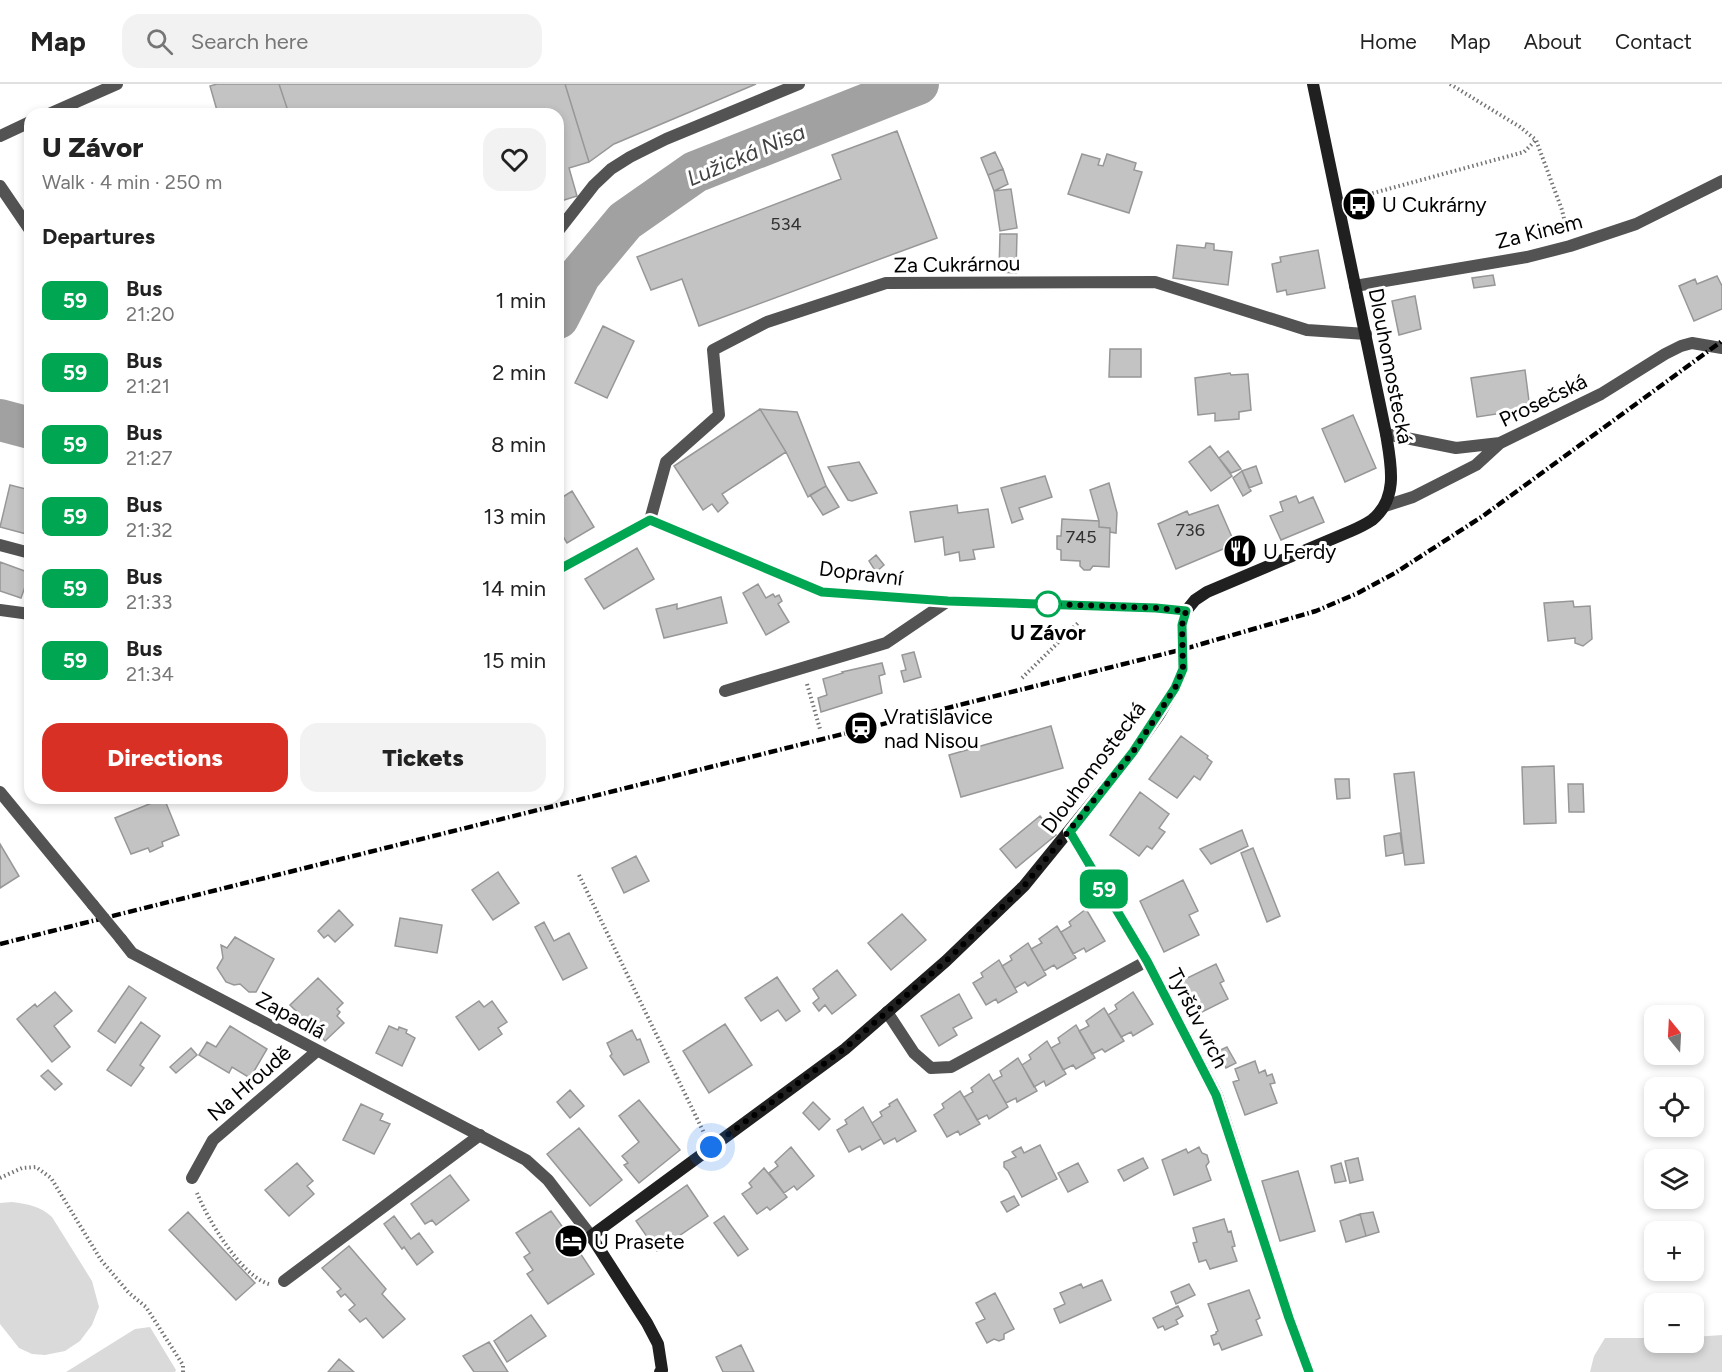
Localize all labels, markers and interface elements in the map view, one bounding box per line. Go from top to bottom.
search box [122,14,542,68]
text: Map [30,24,86,58]
icon: search [143,25,176,58]
text: Search here [191,28,308,55]
text: Home [1360,29,1417,54]
text: Map [1450,29,1491,54]
text: About [1524,29,1582,54]
text: Contact [1615,29,1692,54]
water label: Lužická Nisa [683,118,809,192]
button: heart [483,128,546,191]
text: U Závor [42,130,143,164]
text: Walk · 4 min · 250 m [42,170,222,194]
bus stop icon: U Cukrárny [1341,186,1377,222]
place label: U Cukrárny [1382,192,1487,217]
street label: Za Kinem [1493,208,1585,254]
house number: 534 [770,213,802,235]
text: Departures [42,223,155,250]
street label: Za Cukrárnou [893,250,1021,278]
text: Bus [126,275,162,302]
street label: Dlouhomostecká [1364,286,1418,446]
text: 1 min [495,287,546,314]
text: 59 [63,288,87,313]
text: 21:20 [126,302,175,326]
text: Bus [126,347,162,374]
text: 2 min [492,359,546,386]
text: 59 [63,360,87,385]
street label: Prosečská [1495,368,1591,432]
text: 21:21 [126,374,170,398]
text: Bus [126,419,162,446]
text: 8 min [491,431,546,458]
text: 59 [63,432,87,457]
text: 21:27 [126,446,172,470]
text: Bus [126,491,162,518]
text: 13 min [483,503,546,530]
text: 59 [63,504,87,529]
text: 21:32 [126,518,173,542]
house number: 736 [1175,519,1205,541]
house number: 745 [1065,526,1097,548]
restaurant icon: U Ferdy [1222,533,1258,569]
place label: U Ferdy [1263,539,1336,564]
street label: Dopravní [818,555,905,591]
text: Bus [126,563,162,590]
text: 14 min [482,575,546,602]
text: 59 [63,576,87,601]
text: 21:33 [126,590,172,614]
marker: U Závor [1035,591,1061,617]
place label: U Závor [1010,620,1086,645]
text: Bus [126,635,162,662]
text: 15 min [483,647,546,674]
text: 59 [63,648,87,673]
text: 21:34 [126,662,174,686]
street label: Dlouhomostecká [1035,696,1151,838]
place label: Vratislavice nad Nisou [884,704,993,753]
station icon: Vratislavice nad Nisou [843,710,879,746]
button: Directions [42,723,288,792]
button: Tickets [300,723,546,792]
line badge: 59 [1077,870,1131,908]
text: 59 [1092,877,1116,902]
street label: Tyršův vrch [1162,964,1234,1072]
street label: Zapadlá [252,986,330,1044]
north arrow [1644,1005,1704,1065]
map controls [1644,1005,1704,1353]
street label: Na Hroudě [202,1040,296,1126]
button: locate [1644,1077,1704,1137]
your location [696,1132,726,1162]
button: layers [1644,1149,1704,1209]
button: + [1644,1221,1704,1281]
hotel icon: U Prasete [553,1223,589,1259]
place label: U Prasete [594,1229,685,1254]
button: − [1644,1293,1704,1353]

